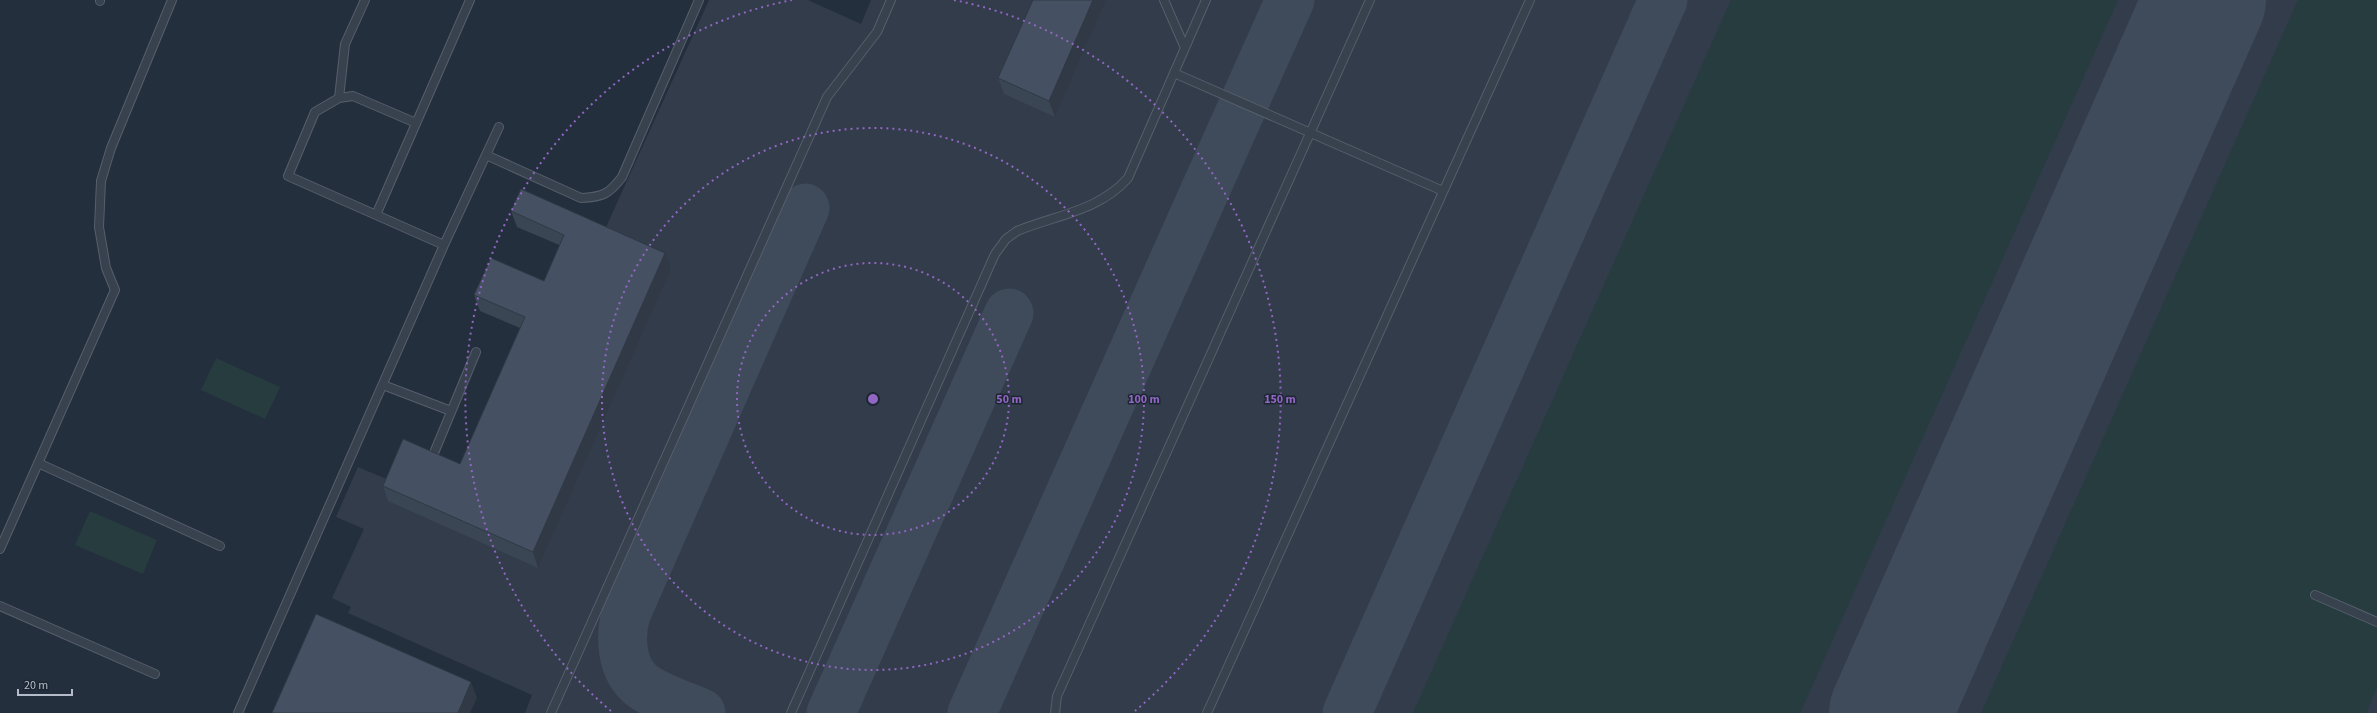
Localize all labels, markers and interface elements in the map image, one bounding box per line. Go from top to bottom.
text: 50 m [996,391,1022,408]
text: 100 m [1128,391,1160,408]
text: 150 m [1264,391,1296,408]
centre of rings [866,392,880,406]
scale bar [18,671,72,697]
text: 20 m [24,677,48,694]

